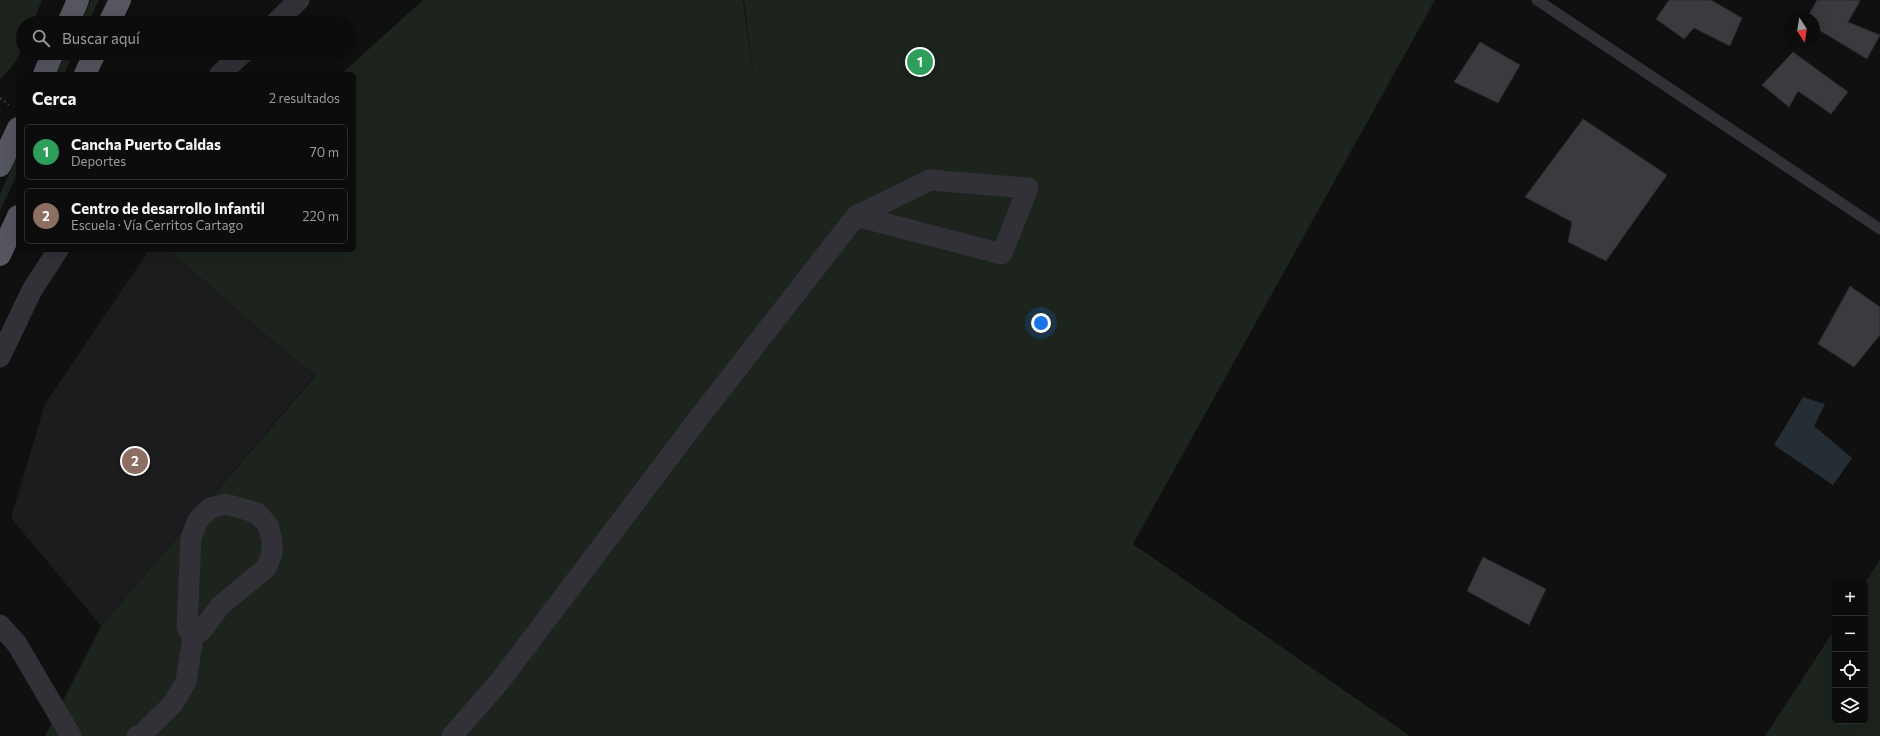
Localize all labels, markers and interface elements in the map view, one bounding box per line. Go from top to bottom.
north arrow [1784,12,1820,48]
search box [16,16,356,60]
icon: search [30,27,52,49]
text: Buscar aquí [62,29,140,47]
pin: 1 [907,47,933,77]
text: Cerca [32,88,77,109]
text: 2 resultados [269,90,340,106]
text: Cancha Puerto Caldas [71,135,221,153]
text: 1 [43,144,49,160]
text: 70 m [310,144,339,160]
text: Deportes [71,153,126,169]
text: Centro de desarrollo Infantil [71,199,265,217]
text: 2 [42,208,50,224]
text: 220 m [302,208,339,224]
text: Escuela · Vía Cerritos Cartago [71,217,243,233]
your location [1031,313,1051,333]
pin: 2 [122,446,148,476]
map controls [1832,580,1868,724]
button: + [1832,580,1868,616]
button: − [1832,616,1868,652]
button: locate [1832,652,1868,688]
button: layers [1832,688,1868,724]

